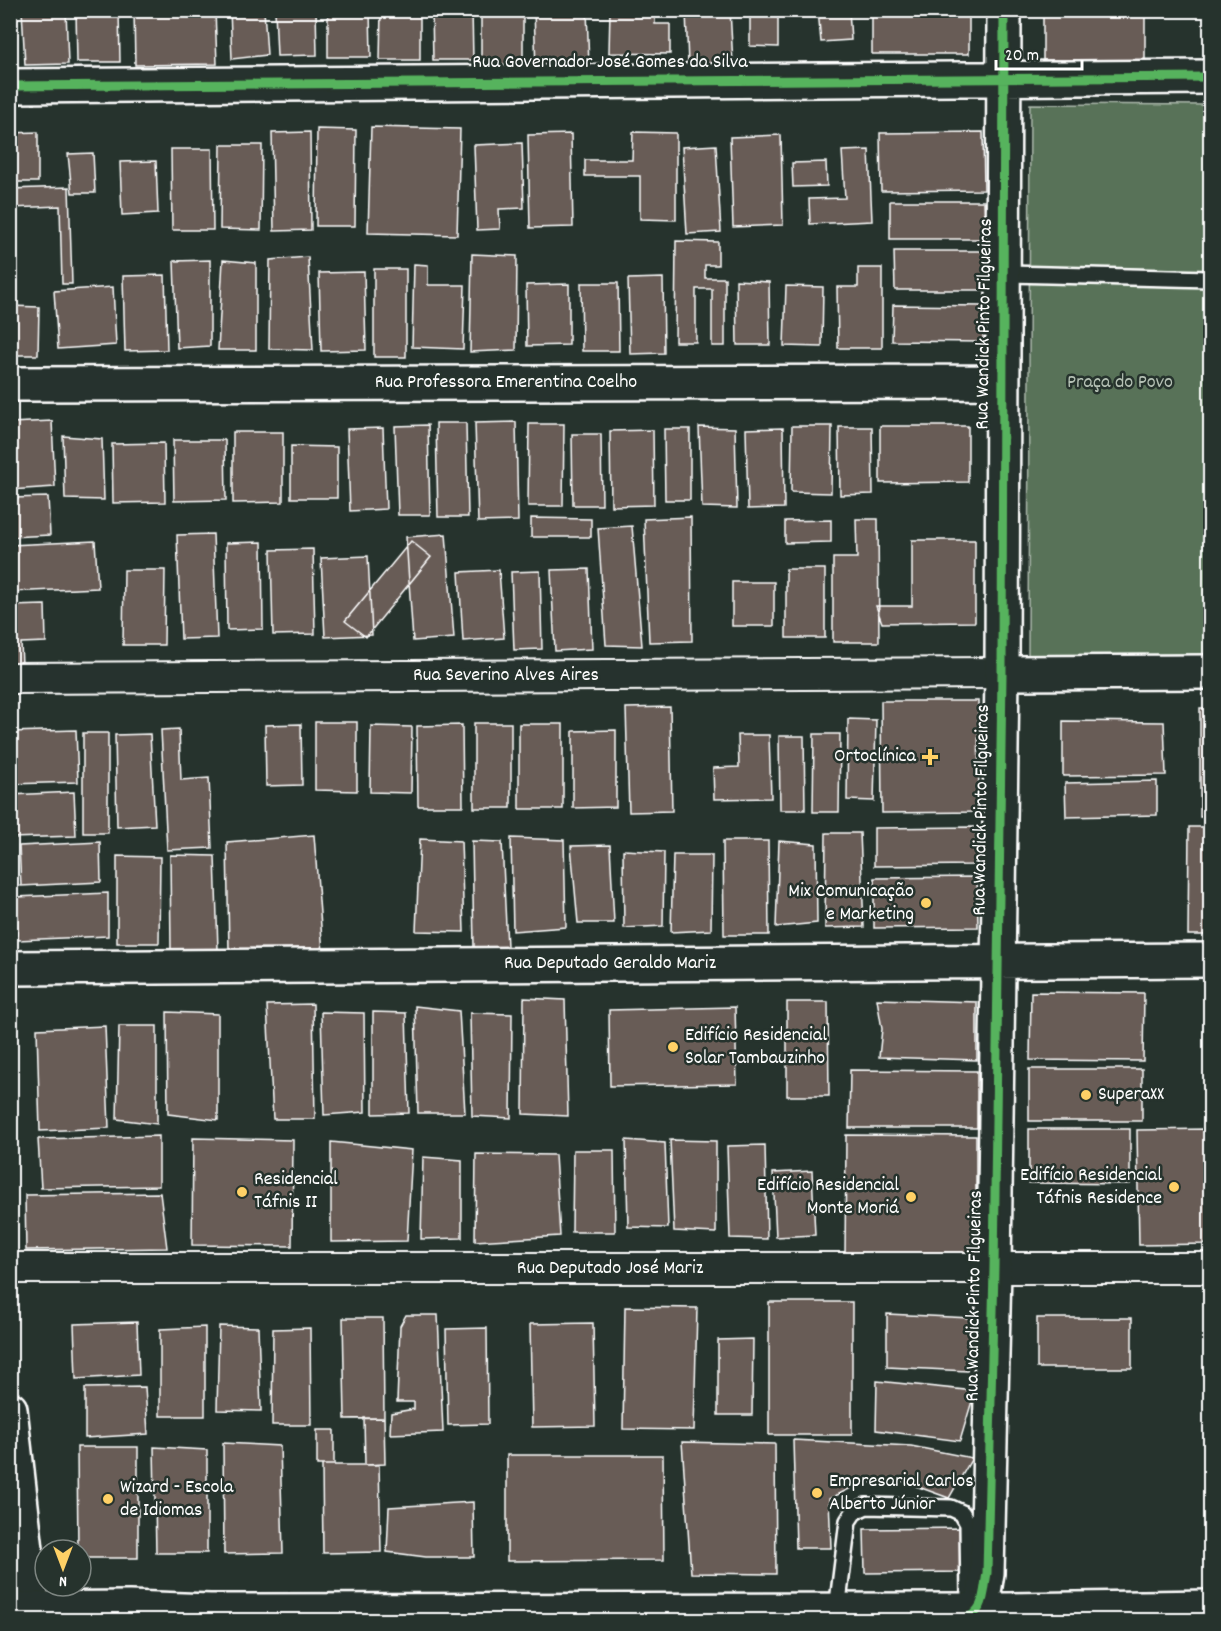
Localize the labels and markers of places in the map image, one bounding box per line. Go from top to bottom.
place label: Ortoclínica [834,743,917,771]
marker: Ortoclínica [921,748,939,766]
place label: Mix Comunicação e Marketing [788,878,914,929]
marker: Mix Comunicação e Marketing [919,896,933,910]
place label: Edifício Residencial Solar Tambauzinho [685,1022,827,1073]
marker: Edifício Residencial Solar Tambauzinho [666,1040,680,1054]
place label: SuperaXX [1098,1081,1164,1109]
marker: SuperaXX [1079,1088,1093,1102]
place label: Edifício Residencial Táfnis Residence [1020,1162,1162,1213]
place label: Residencial Táfnis II [254,1166,338,1217]
place label: Edifício Residencial Monte Moriá [757,1172,899,1223]
marker: Edifício Residencial Táfnis Residence [1167,1180,1181,1194]
marker: Residencial Táfnis II [235,1185,249,1199]
marker: Edifício Residencial Monte Moriá [904,1190,918,1204]
place label: Empresarial Carlos Alberto Júnior [829,1468,974,1519]
place label: Wizard - Escola de Idiomas [120,1474,234,1525]
marker: Empresarial Carlos Alberto Júnior [810,1486,824,1500]
marker: Wizard - Escola de Idiomas [101,1492,115,1506]

